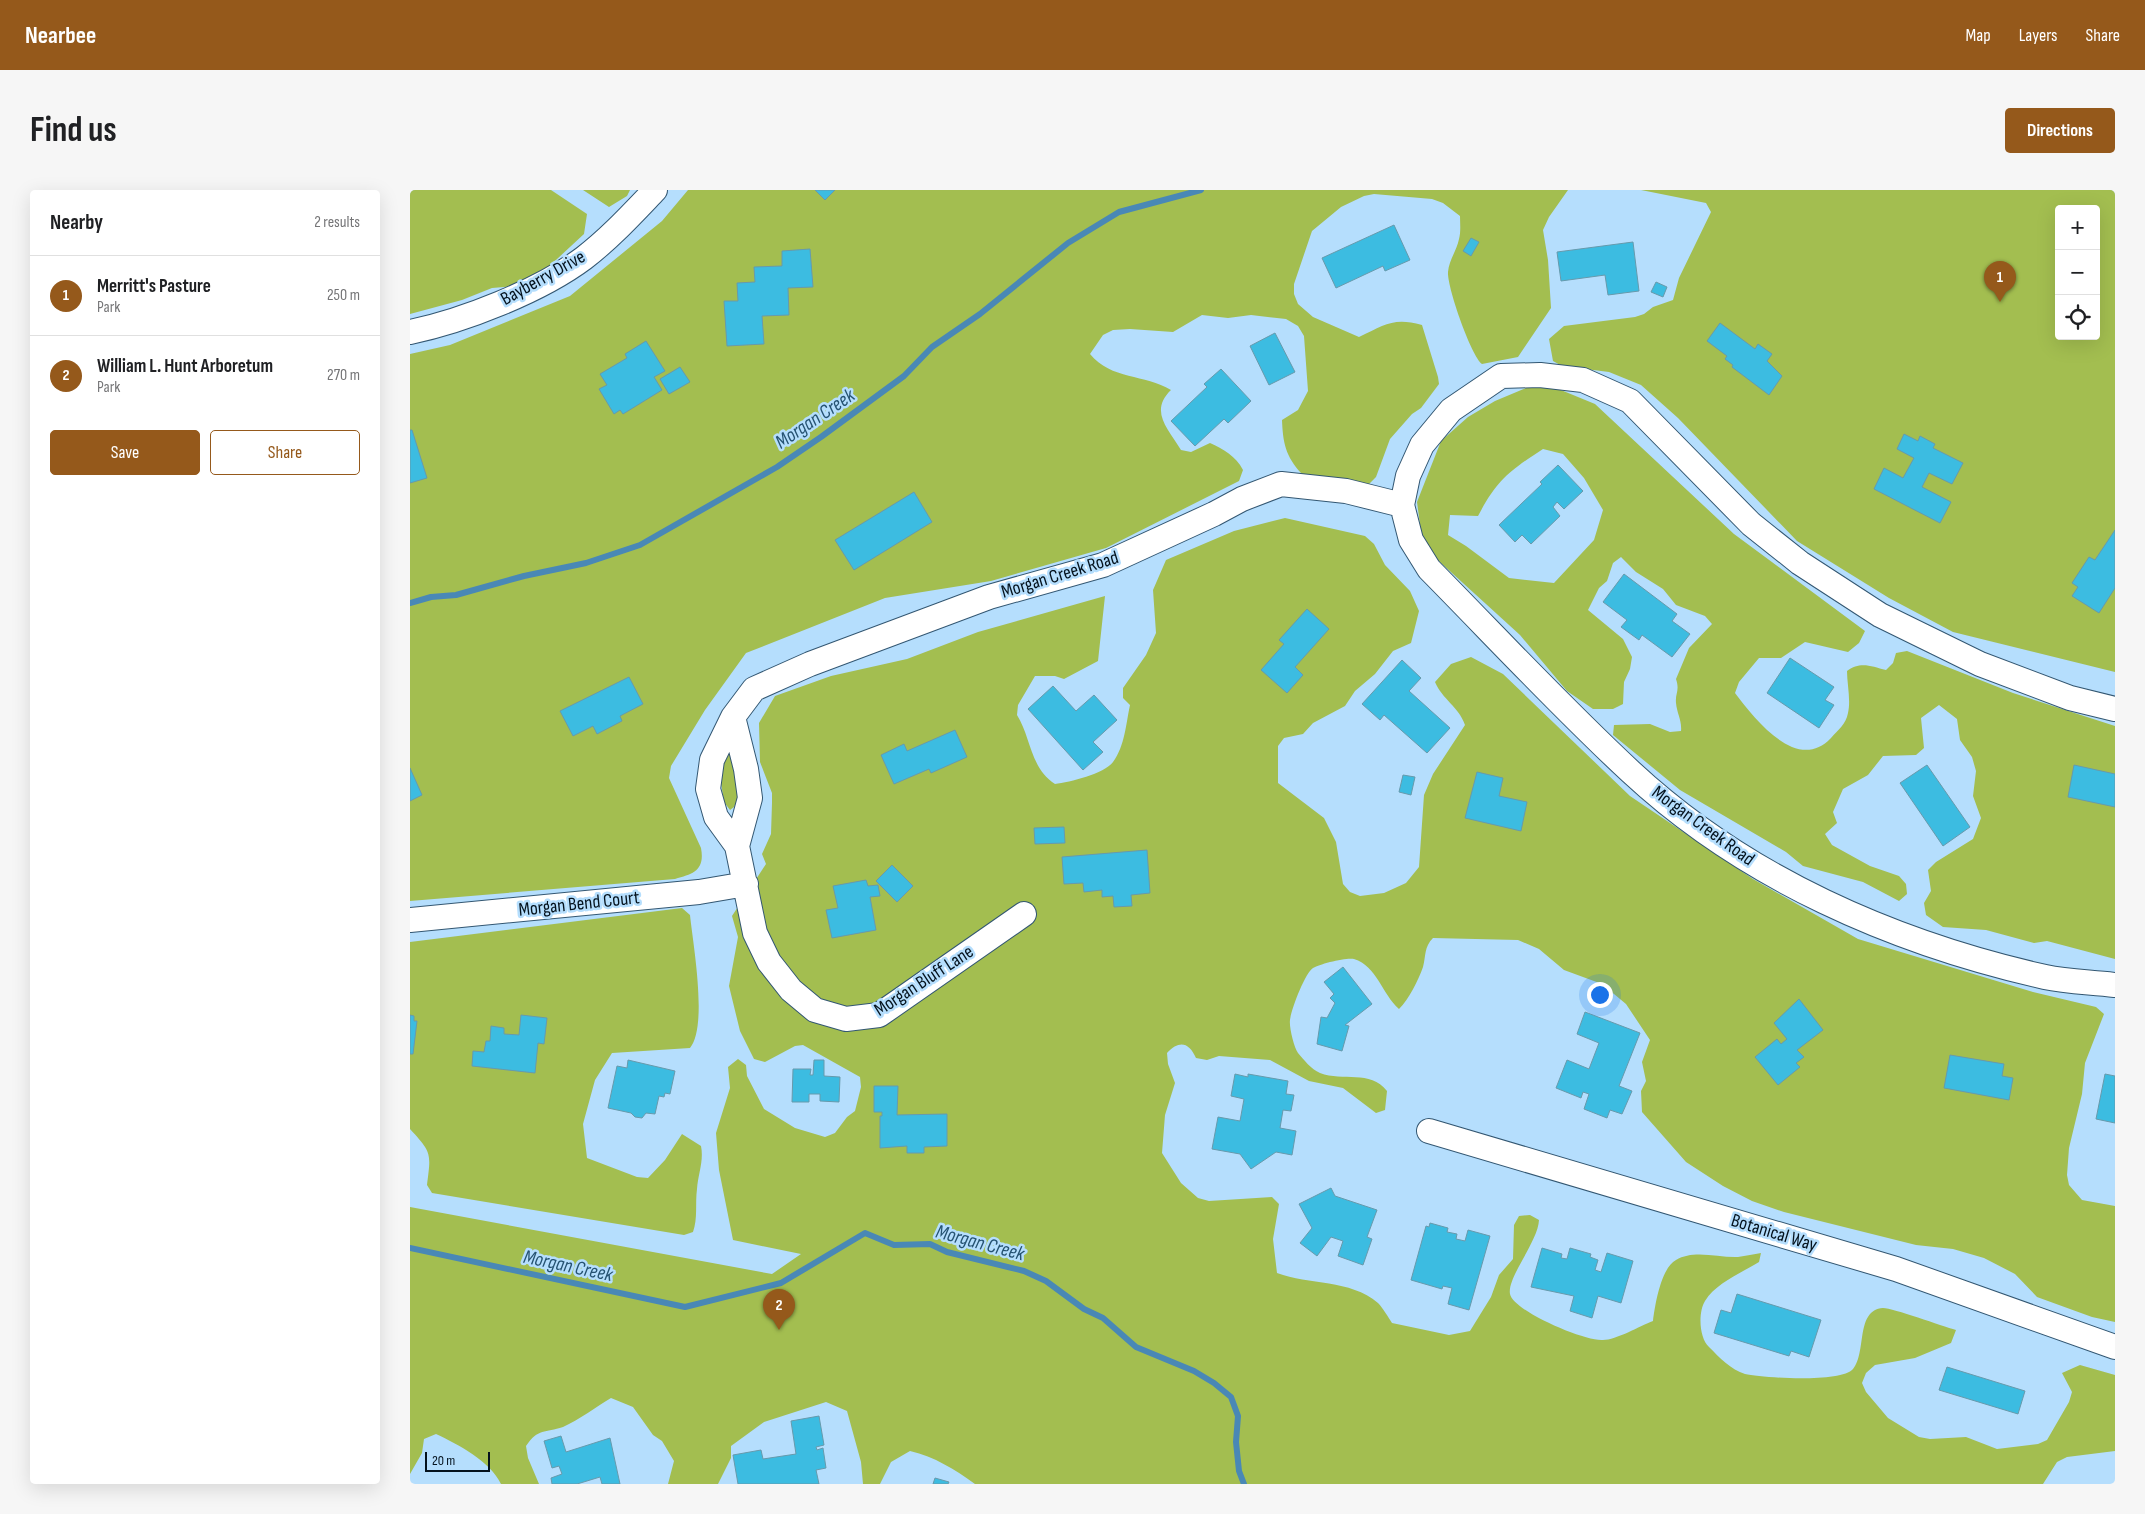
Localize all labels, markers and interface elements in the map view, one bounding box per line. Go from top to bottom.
text: Nearbee [25,21,96,50]
text: Map [1966,25,1991,46]
text: Layers [2019,25,2058,46]
text: Share [2086,25,2120,46]
button: Directions [2005,108,2115,153]
text: Find us [30,109,117,152]
map controls [2055,205,2100,340]
button: + [2055,205,2100,250]
text: Nearby [50,210,103,235]
text: 2 results [314,213,360,232]
street label: Bayberry Drive [497,245,589,311]
button: − [2055,250,2100,295]
pin: 1 [1984,261,2016,302]
text: Merritt's Pasture [97,275,211,298]
text: 1 [63,286,69,305]
text: 250 m [327,286,360,305]
button: locate [2055,295,2100,340]
text: Park [97,298,120,317]
text: William L. Hunt Arboretum [97,355,273,378]
text: 2 [62,366,70,385]
text: 270 m [327,366,360,385]
text: Park [97,378,120,397]
water label: Morgan Creek [771,383,860,454]
button: Save [50,430,200,475]
button: Share [210,430,360,475]
street label: Morgan Creek Road [999,546,1121,604]
street label: Morgan Creek Road [1647,781,1759,871]
street label: Morgan Bend Court [517,886,641,922]
street label: Morgan Bluff Lane [870,940,978,1022]
your location [1587,982,1613,1008]
street label: Botanical Way [1728,1209,1820,1257]
water label: Morgan Creek [933,1220,1027,1266]
water label: Morgan Creek [521,1245,615,1287]
pin: 2 [763,1289,795,1330]
scale bar [425,1449,490,1472]
text: 20 m [432,1452,455,1469]

